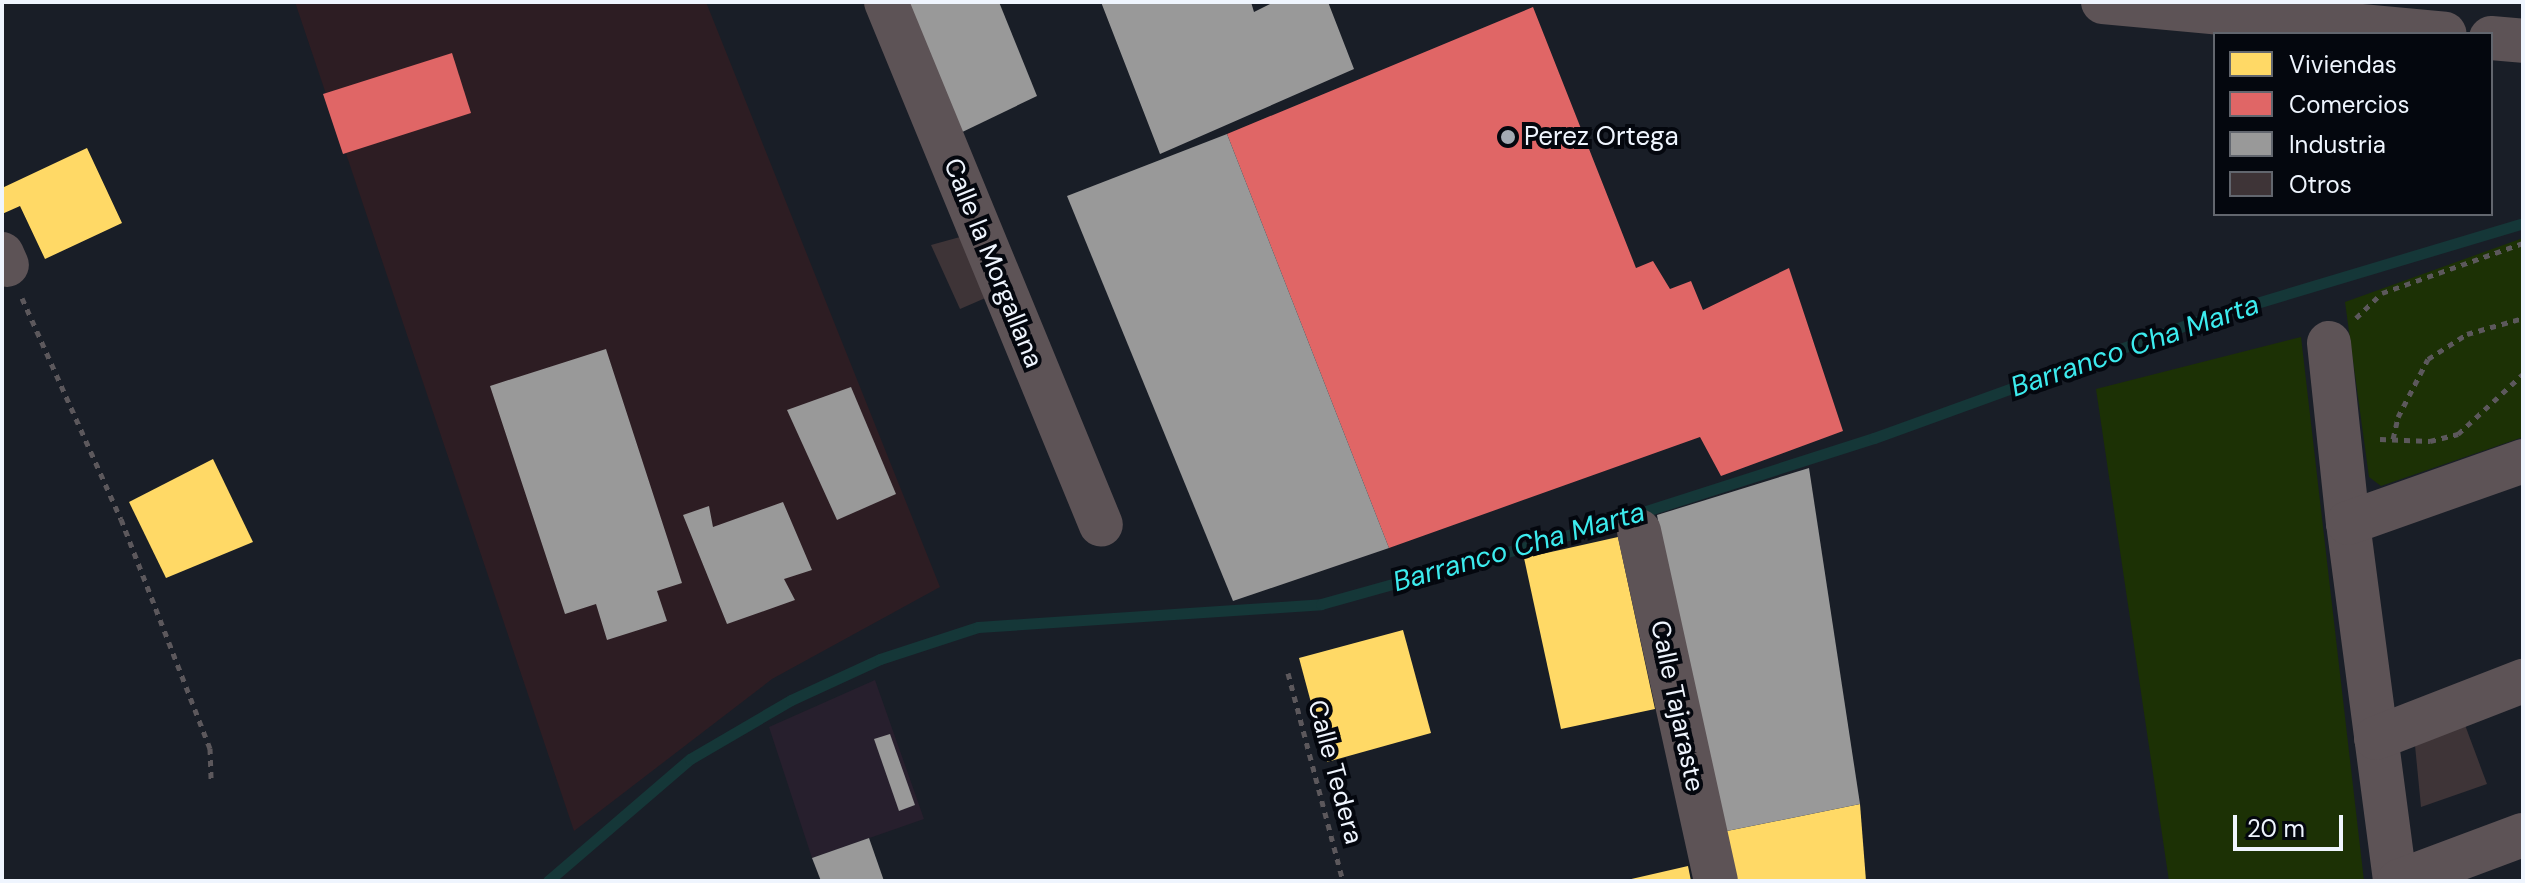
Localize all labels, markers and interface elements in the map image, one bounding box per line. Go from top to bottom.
legend [2213,32,2493,216]
text: Viviendas [2289,49,2397,80]
text: Comercios [2289,89,2410,120]
place label: Perez Ortega [1524,121,1679,153]
marker: Perez Ortega [1499,128,1517,146]
text: Industria [2289,129,2386,160]
street label: Calle la Morgallana [937,154,1049,372]
text: Otros [2289,169,2352,200]
water label: Barranco Cha Marta [2006,288,2264,404]
water label: Barranco Cha Marta [1389,495,1649,599]
street label: Calle Tajaraste [1644,618,1710,794]
street label: Calle Tedera [1301,697,1369,847]
scale bar [2237,799,2347,849]
text: 20 m [2247,813,2305,844]

